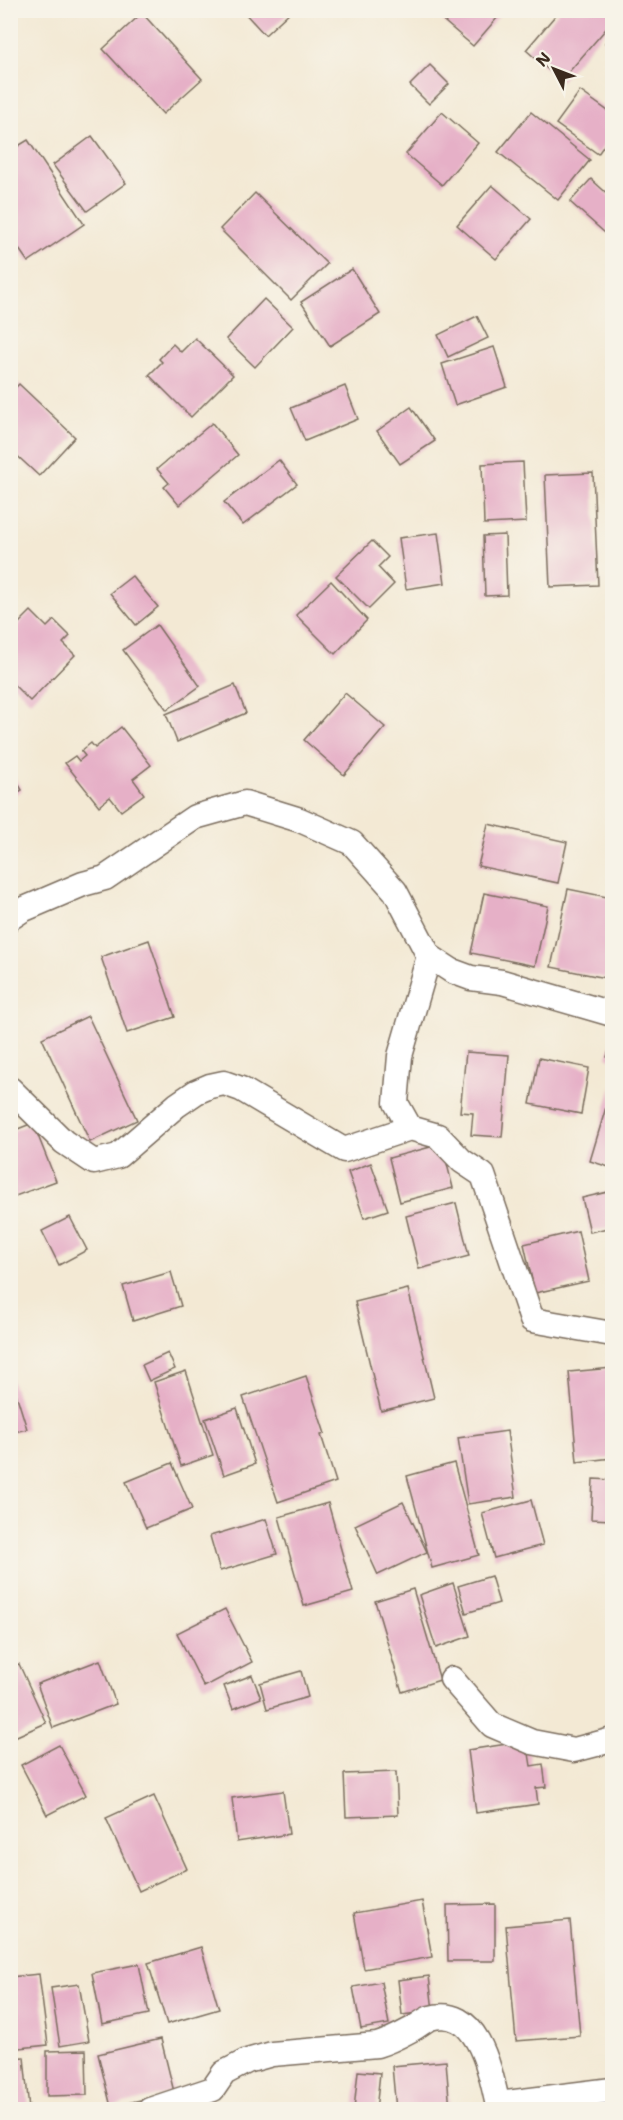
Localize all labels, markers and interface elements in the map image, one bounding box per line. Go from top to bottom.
north arrow [524,39,584,99]
text: N [531,48,555,71]

